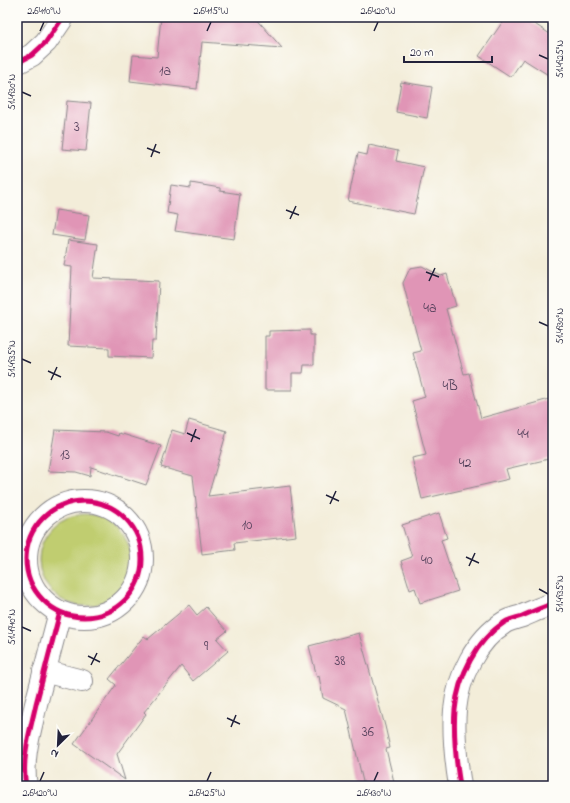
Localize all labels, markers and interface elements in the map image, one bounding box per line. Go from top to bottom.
text: 2.6410°W [27,4,61,19]
text: 2.6415°W [194,4,229,19]
text: 2.6420°W [360,4,396,19]
scale bar [404,38,492,64]
text: 51.4925°N [553,40,568,78]
text: 20 m [410,44,433,62]
house number: 1a [159,61,171,82]
text: 51.4930°N [5,74,20,110]
house number: 3 [74,117,80,138]
house number: 4a [423,298,437,319]
text: 51.4930°N [553,308,568,344]
text: 51.4935°N [5,340,20,378]
house number: 4B [442,376,458,397]
house number: 44 [517,424,529,445]
house number: 13 [60,445,70,466]
house number: 42 [459,453,471,474]
house number: 10 [242,515,252,536]
house number: 40 [421,550,433,571]
text: 51.4935°N [553,575,568,613]
text: 51.4940°N [5,609,20,645]
house number: 9 [204,636,209,657]
house number: 38 [334,651,346,672]
house number: 36 [362,722,374,743]
north arrow [38,725,78,765]
text: N [48,744,61,762]
text: 2.6420°W [22,786,58,801]
text: 2.6425°W [189,786,226,801]
text: 2.6430°W [357,786,391,801]

